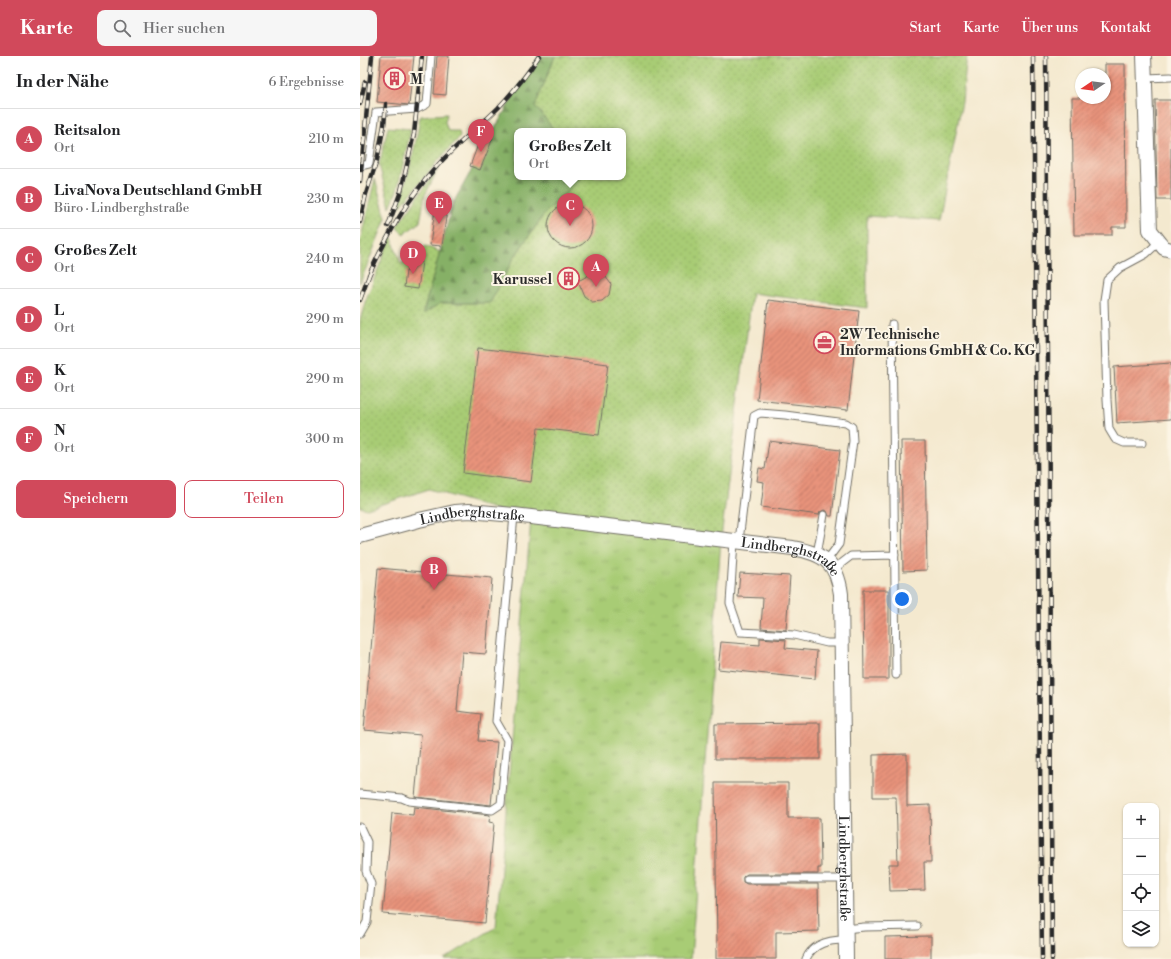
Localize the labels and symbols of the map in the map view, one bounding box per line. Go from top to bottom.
building icon: M [382,66,408,92]
north arrow [1075,68,1111,104]
place label: M [410,71,423,89]
pin: F [468,119,494,152]
pin: E [426,191,452,224]
pin: C [557,193,583,226]
pin: D [400,241,426,274]
pin: A [583,254,609,287]
building icon: Karussel [555,266,581,292]
place label: Karussel [493,271,552,289]
place label: 2W Technische Informations GmbH & Co. KG [840,326,1035,360]
office icon: 2W Technische Informations GmbH & Co. KG [811,329,837,355]
street label: Lindberghstraße [418,503,526,530]
street label: Lindberghstraße [740,534,844,579]
pin: B [421,557,447,590]
your location [892,589,912,609]
street label: Lindberghstraße [834,815,853,922]

